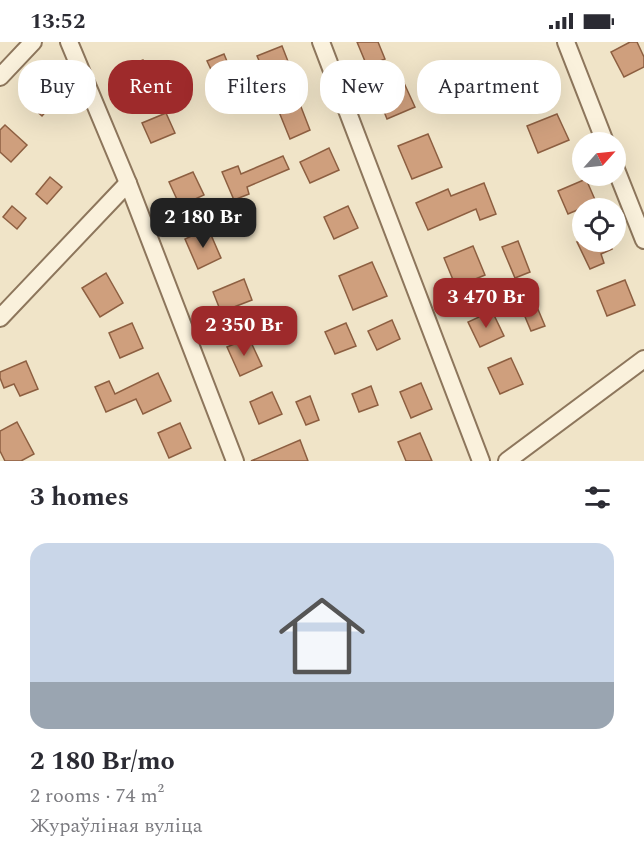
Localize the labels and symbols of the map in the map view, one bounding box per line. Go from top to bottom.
north arrow [572,132,626,186]
pin: 2 180 Br [141,198,265,249]
pin: 3 470 Br [424,278,548,329]
pin: 2 350 Br [182,306,306,357]

